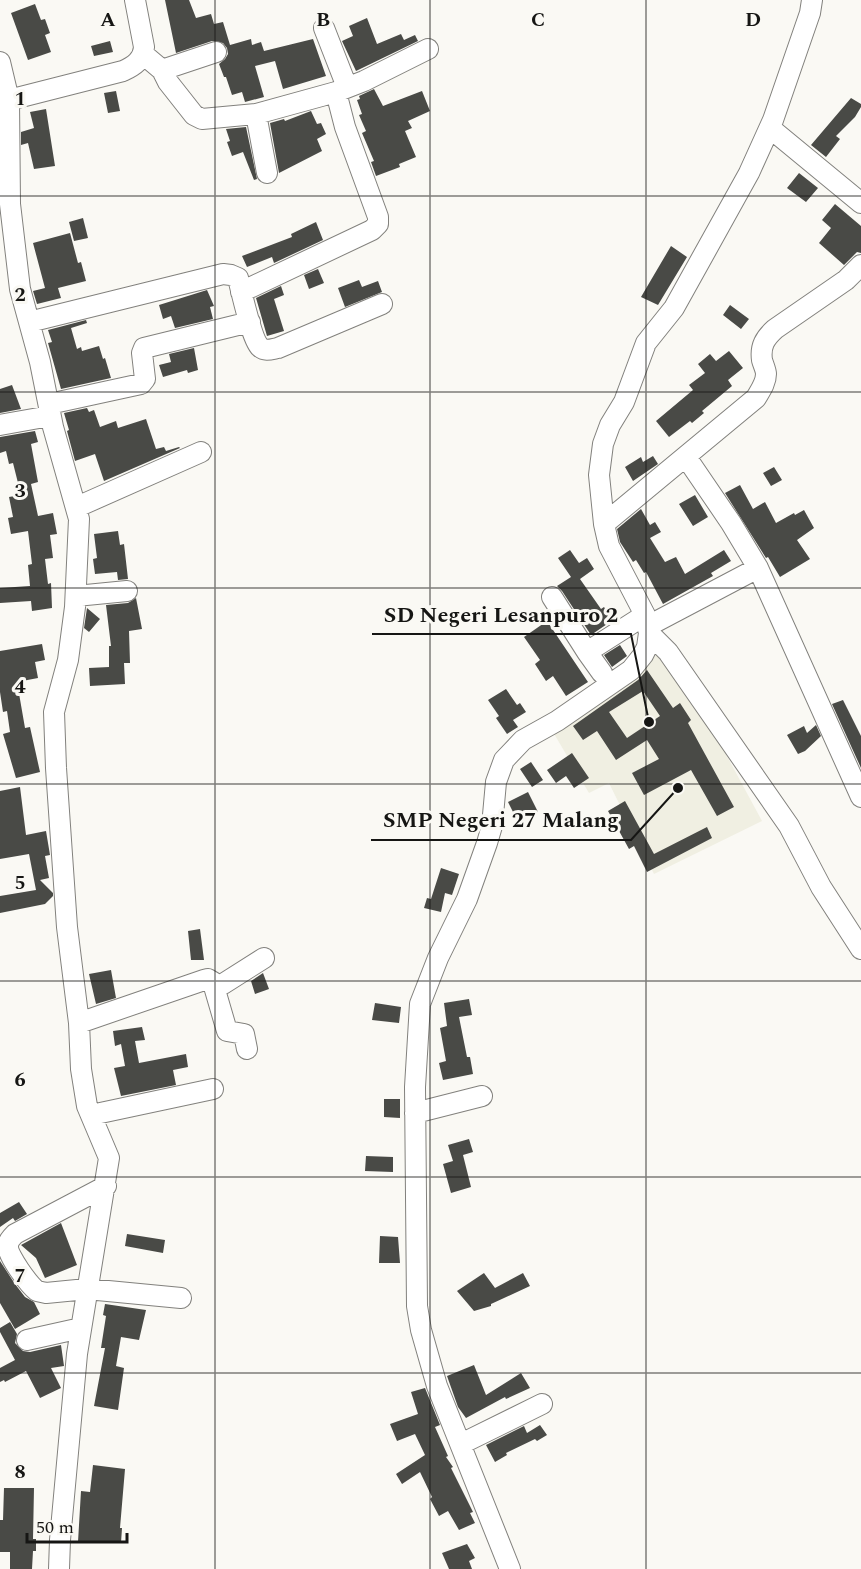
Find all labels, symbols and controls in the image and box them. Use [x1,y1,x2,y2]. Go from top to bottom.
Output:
text: A [100,5,116,35]
text: B [316,5,330,35]
text: C [531,5,545,35]
text: D [745,5,761,35]
text: 1 [14,84,26,114]
text: 2 [14,280,26,310]
text: 3 [14,476,26,506]
callout: SD Negeri Lesanpuro 2 [372,594,631,634]
text: SD Negeri Lesanpuro 2 [384,599,618,632]
text: 4 [14,672,26,702]
callout: SMP Negeri 27 Malang [371,800,631,840]
text: SMP Negeri 27 Malang [383,804,619,837]
text: 5 [14,868,26,898]
text: 6 [14,1065,26,1095]
text: 7 [14,1261,26,1291]
text: 8 [14,1457,26,1487]
scale bar [27,1506,128,1544]
text: 50 m [36,1514,74,1541]

